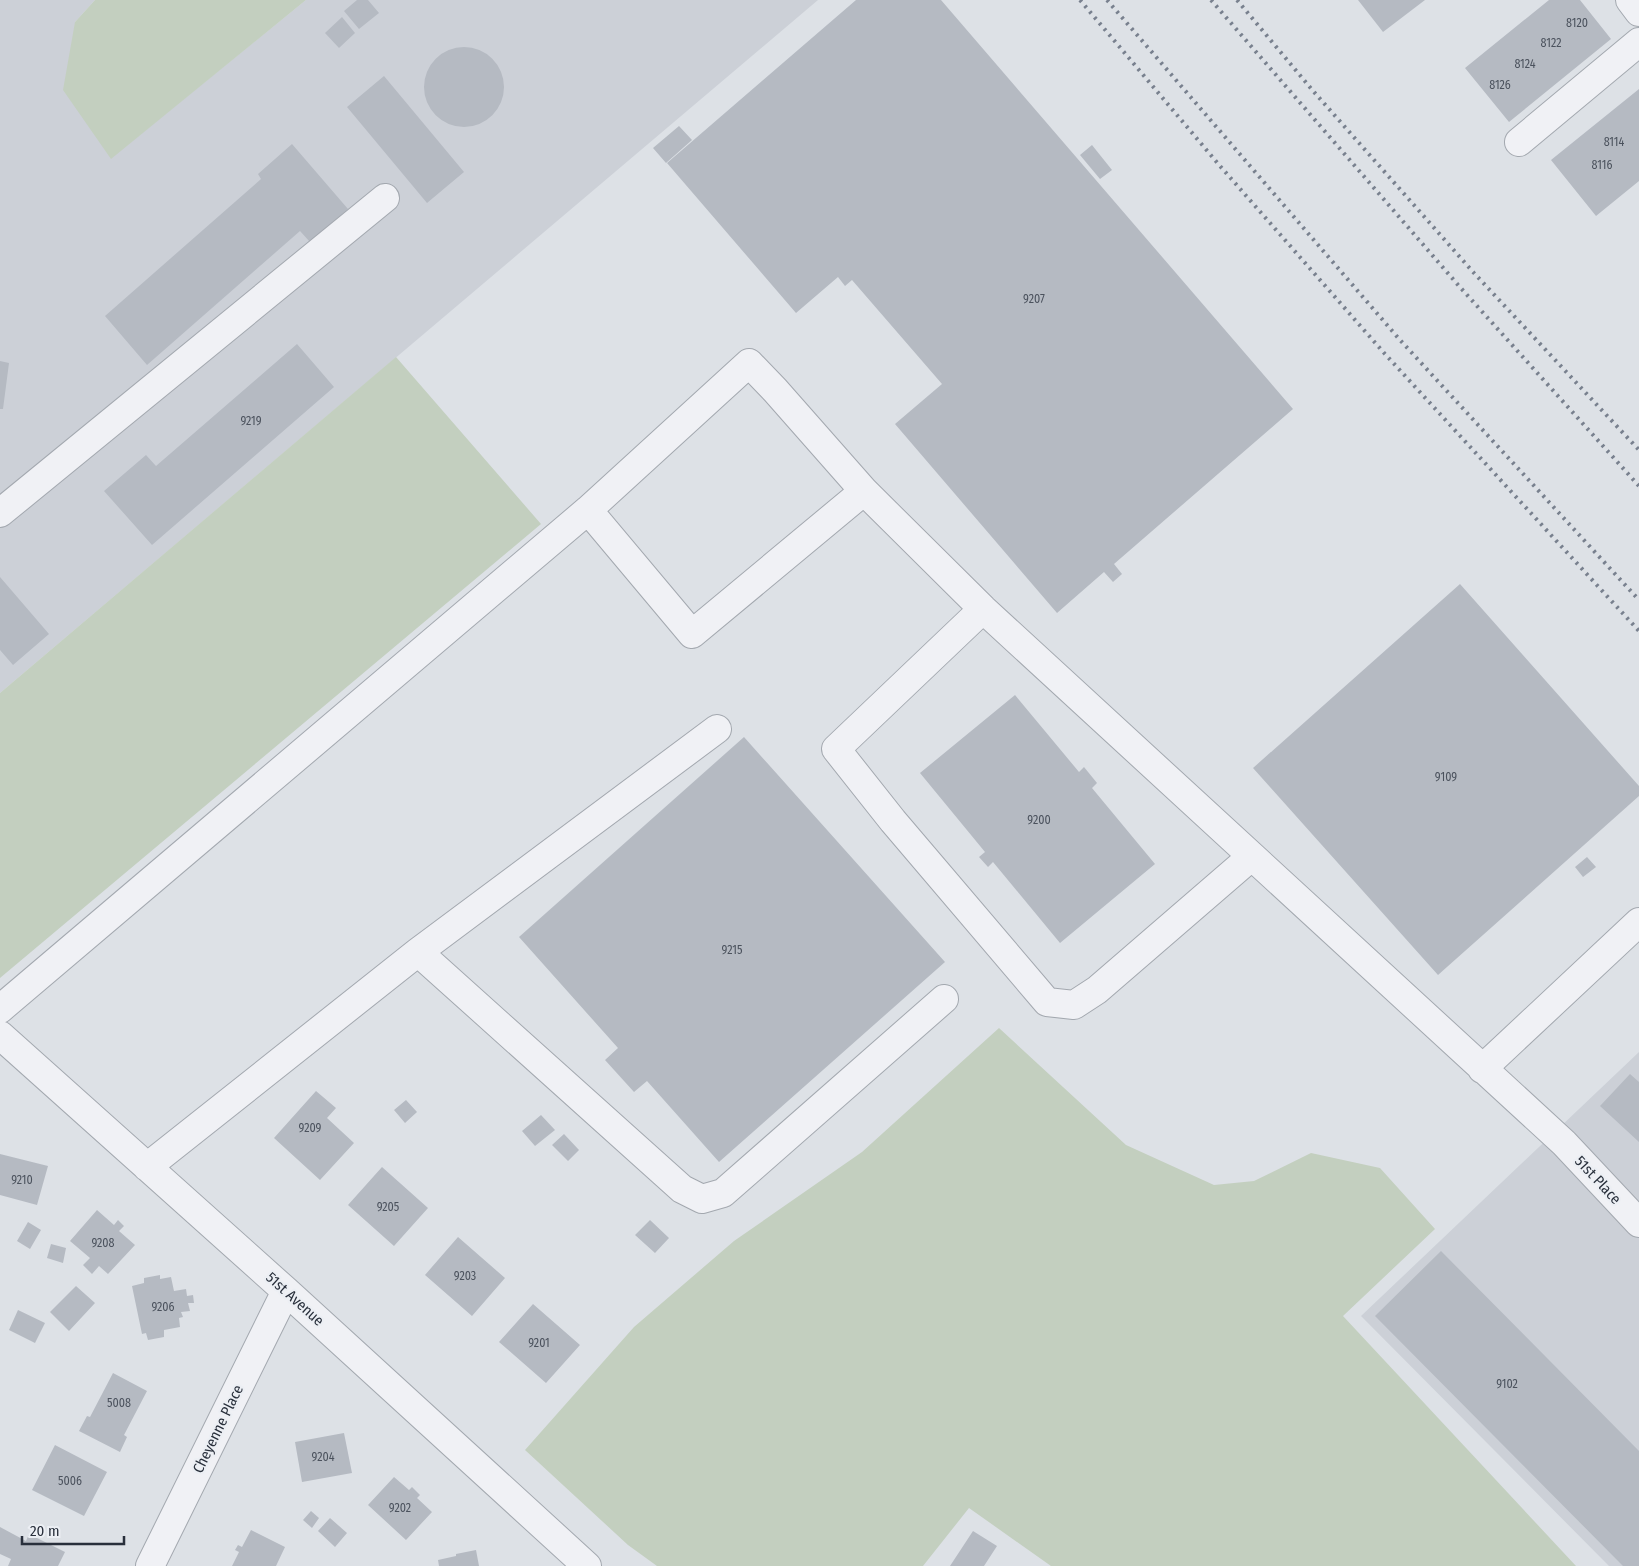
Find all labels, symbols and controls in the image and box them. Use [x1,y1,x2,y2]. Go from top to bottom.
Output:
house number: 8120 [1566,16,1588,30]
house number: 8122 [1541,36,1561,50]
house number: 8124 [1514,57,1536,71]
house number: 8126 [1489,78,1511,92]
house number: 8114 [1604,135,1625,149]
house number: 8116 [1592,158,1612,172]
house number: 9207 [1023,292,1045,306]
house number: 9219 [240,414,262,428]
house number: 9109 [1435,770,1457,784]
house number: 9200 [1027,813,1051,827]
house number: 9215 [722,943,743,957]
house number: 9209 [299,1121,322,1135]
street label: 51st Place [1571,1152,1625,1208]
house number: 9210 [11,1173,33,1187]
house number: 9205 [377,1200,400,1214]
house number: 9208 [91,1236,115,1250]
street label: 51st Avenue [262,1268,328,1330]
house number: 9203 [454,1269,476,1283]
house number: 9206 [151,1300,175,1314]
house number: 9201 [528,1336,550,1350]
house number: 9102 [1496,1377,1518,1391]
street label: Cheyenne Place [189,1382,247,1476]
house number: 5008 [107,1396,131,1410]
house number: 9204 [312,1450,335,1464]
house number: 5006 [58,1474,82,1488]
house number: 9202 [389,1501,411,1515]
scale bar [22,1514,125,1546]
text: 20 m [30,1522,60,1540]

